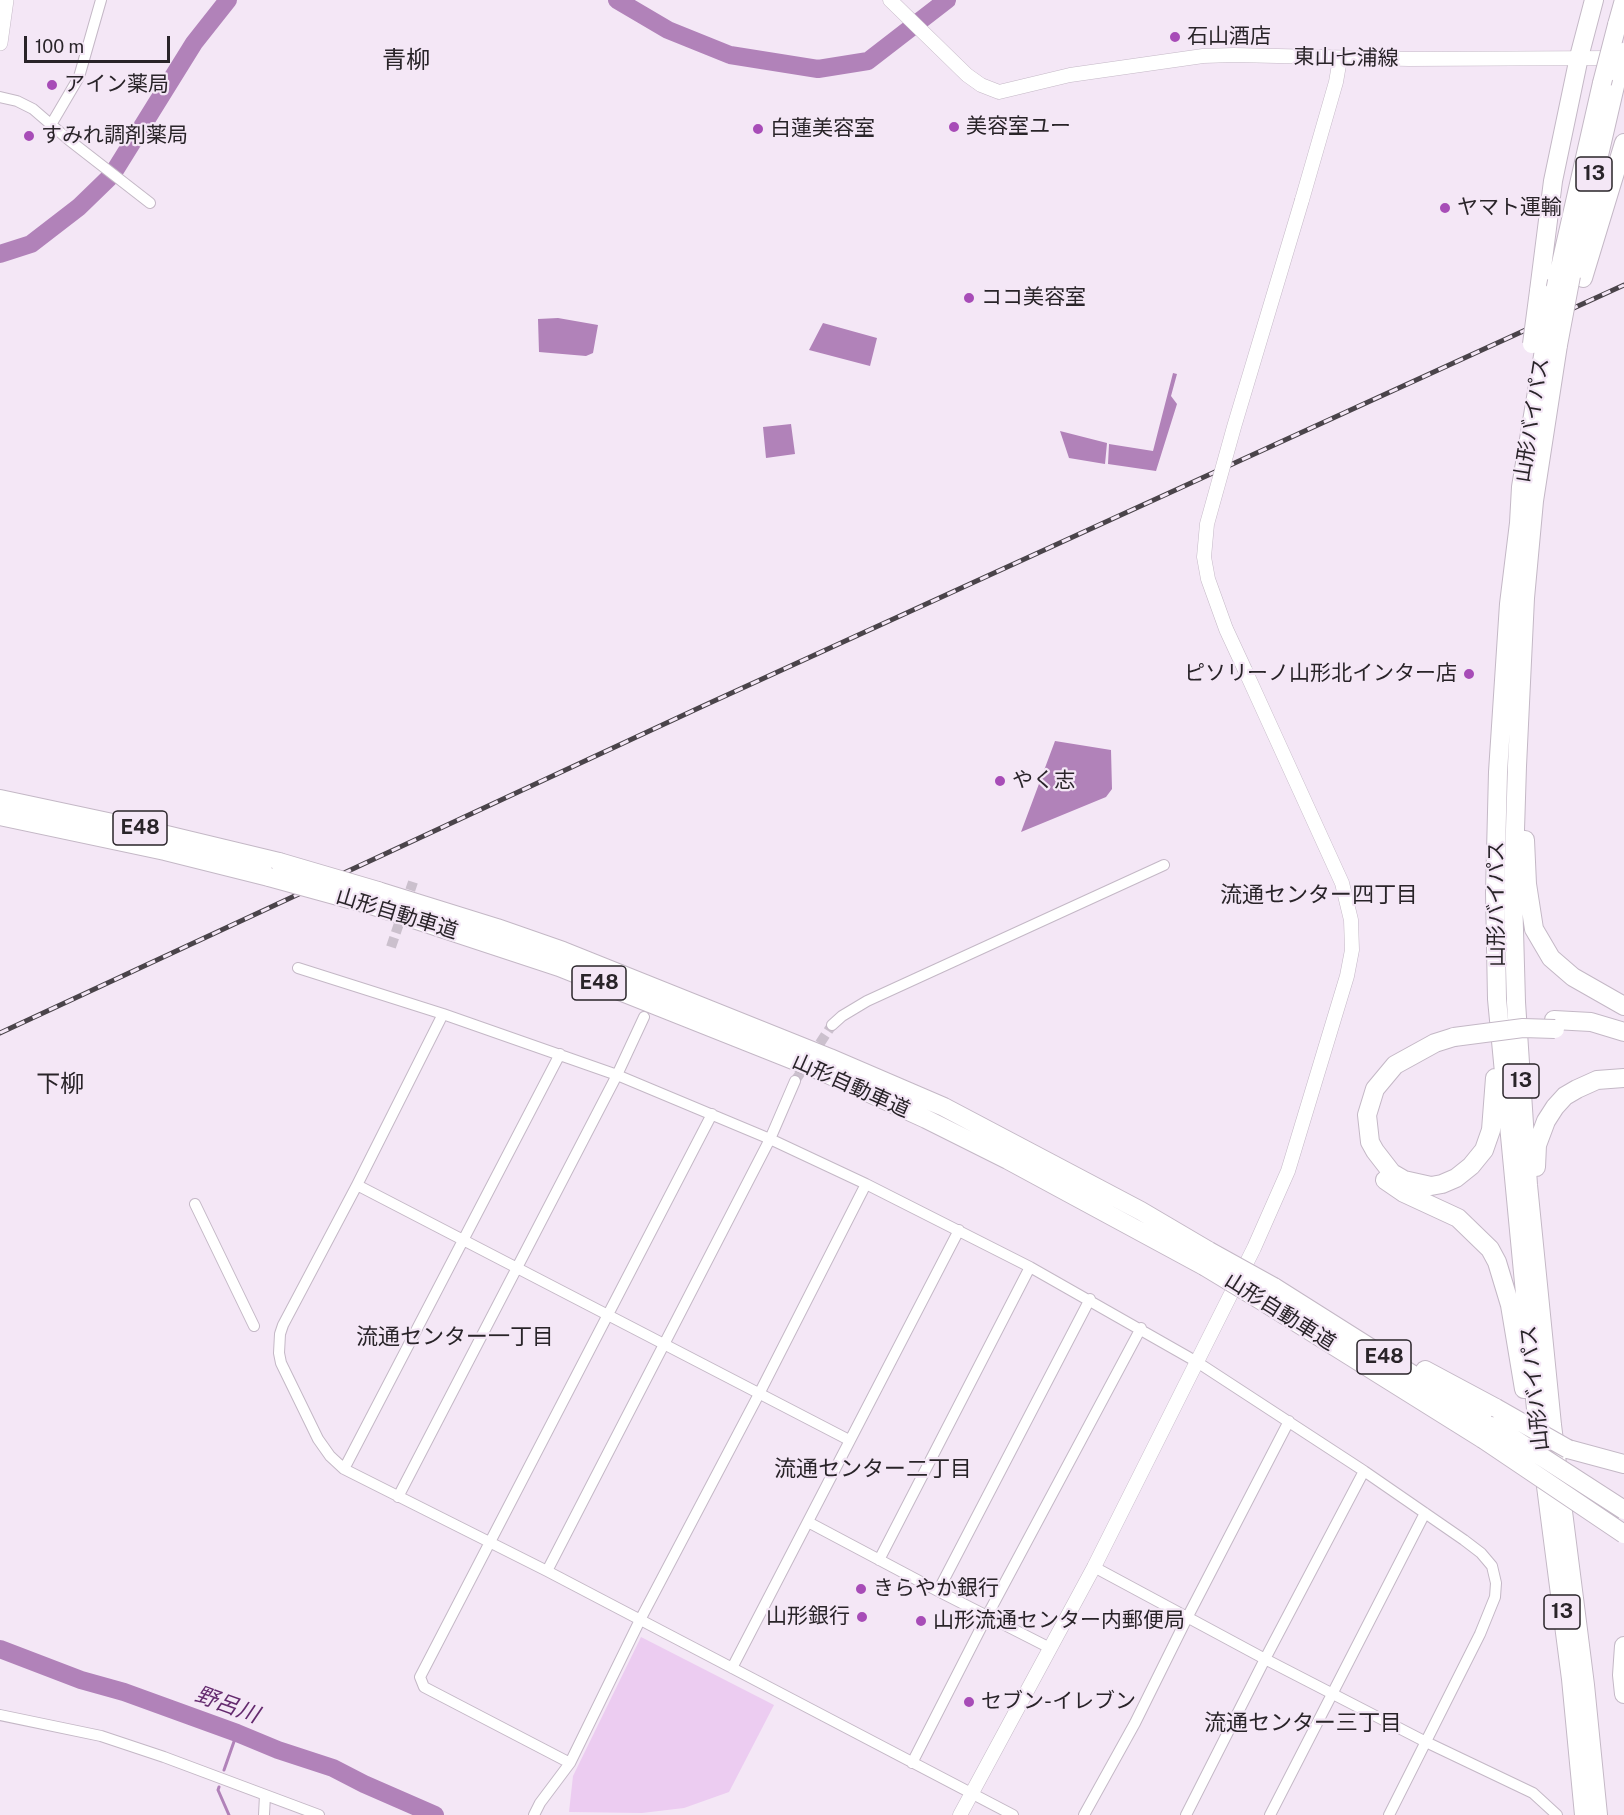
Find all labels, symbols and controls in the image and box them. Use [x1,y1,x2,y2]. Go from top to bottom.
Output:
scale bar [27,24,172,62]
place label: 石山酒店 [1187,24,1271,50]
marker: 石山酒店 [1168,30,1182,44]
text: 100 m [35,36,84,57]
street label: 東山七浦線 [1293,44,1399,72]
district label: 青柳 [382,47,430,75]
place label: アイン薬局 [64,72,169,98]
marker: アイン薬局 [45,78,59,92]
place label: 美容室ユー [966,114,1071,140]
place label: 白蓮美容室 [770,116,875,142]
marker: 美容室ユー [947,120,961,134]
marker: 白蓮美容室 [751,122,765,136]
place label: すみれ調剤薬局 [41,123,188,149]
marker: すみれ調剤薬局 [22,129,36,143]
road number: 13 [1576,157,1612,191]
place label: ヤマト運輸 [1457,195,1562,221]
marker: ヤマト運輸 [1438,201,1452,215]
place label: ココ美容室 [981,285,1086,311]
marker: ココ美容室 [962,291,976,305]
street label: 山形バイパス [1510,356,1554,484]
place label: ピソリーノ山形北インター店 [1184,661,1457,687]
marker: ピソリーノ山形北インター店 [1462,667,1476,681]
place label: やく志 [1012,768,1075,794]
marker: やく志 [993,774,1007,788]
road number: E48 [113,811,167,845]
street label: 山形バイパス [1484,841,1510,967]
district label: 流通センター四丁目 [1220,882,1418,908]
street label: 山形自動車道 [333,884,461,944]
road number: E48 [572,966,626,1000]
street label: 山形自動車道 [788,1049,914,1123]
road number: 13 [1503,1064,1539,1098]
district label: 下柳 [36,1071,84,1099]
street label: 山形自動車道 [1220,1268,1340,1356]
district label: 流通センター一丁目 [356,1324,554,1350]
street label: 山形バイパス [1516,1324,1554,1452]
road number: E48 [1357,1340,1411,1374]
district label: 流通センター二丁目 [774,1456,972,1482]
place label: きらやか銀行 [873,1576,999,1602]
marker: きらやか銀行 [854,1582,868,1596]
road number: 13 [1544,1595,1580,1629]
place label: 山形銀行 [766,1604,850,1630]
place label: 山形流通センター内郵便局 [933,1608,1185,1634]
marker: 山形銀行 [855,1610,869,1624]
marker: 山形流通センター内郵便局 [914,1614,928,1628]
water label: 野呂川 [191,1681,263,1729]
place label: セブン-イレブン [981,1689,1136,1715]
marker: セブン-イレブン [962,1695,976,1709]
district label: 流通センター三丁目 [1204,1710,1402,1736]

